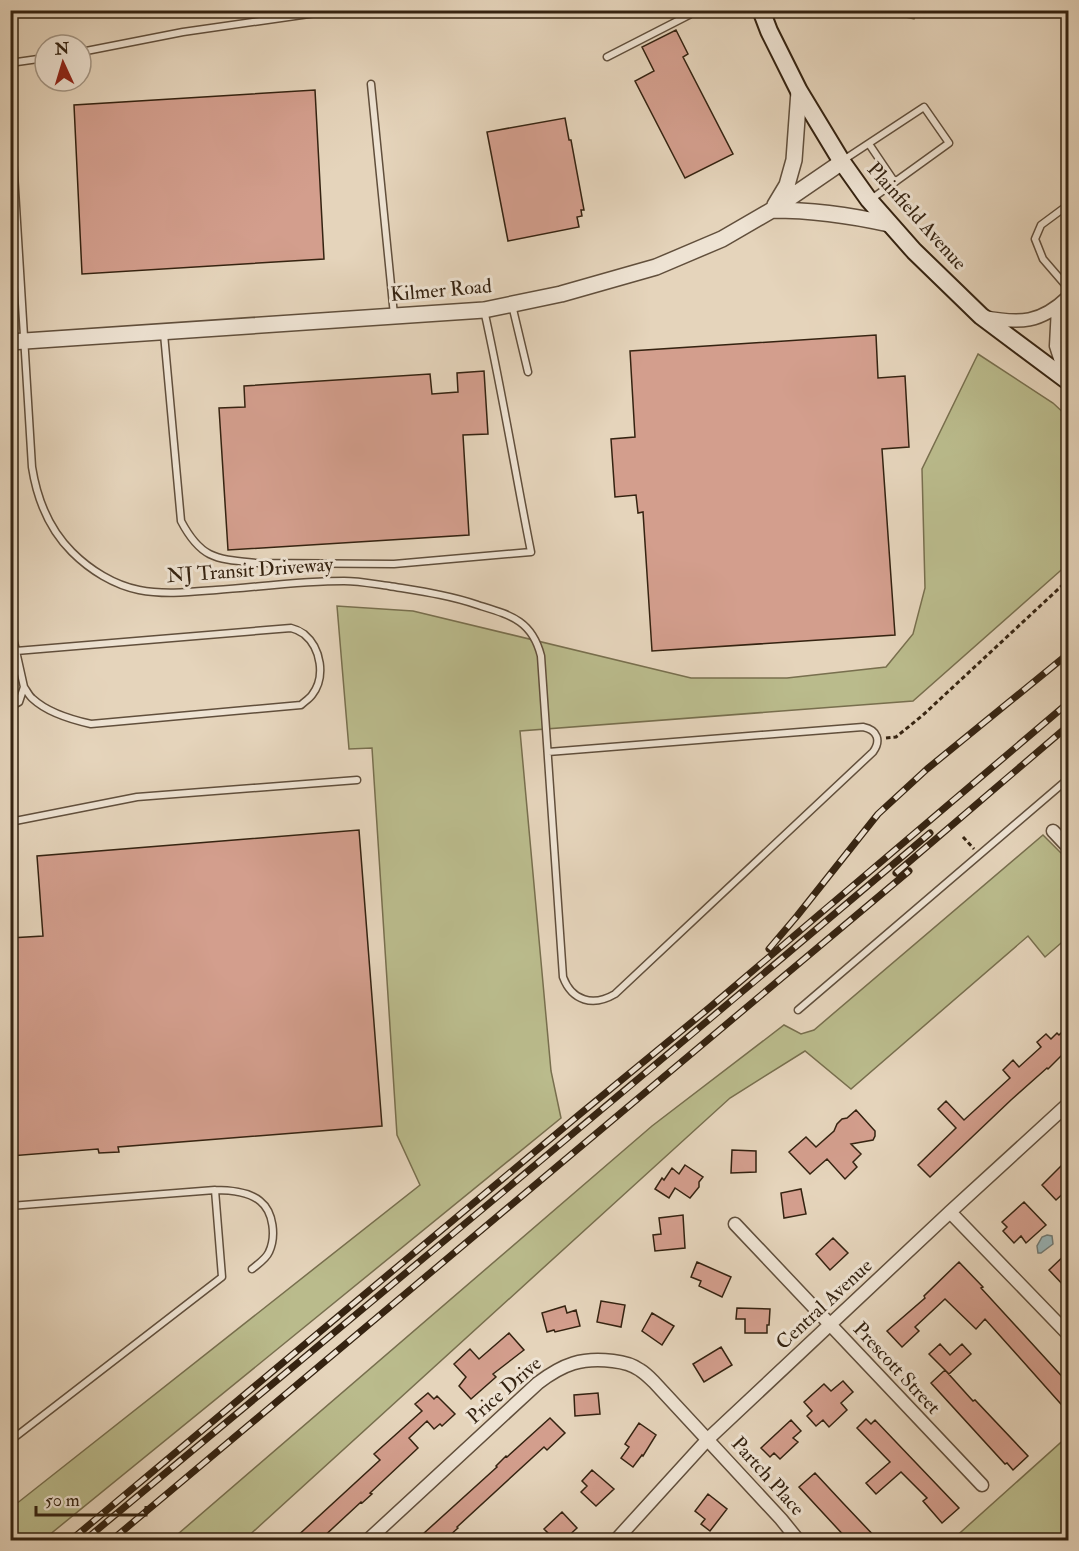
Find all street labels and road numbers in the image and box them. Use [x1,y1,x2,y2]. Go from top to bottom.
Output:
street label: Plainfield Avenue [862,157,972,275]
street label: Kilmer Road [389,273,493,307]
street label: NJ Transit Driveway [166,552,335,588]
street label: Central Avenue [771,1253,877,1355]
street label: Prescott Street [848,1317,946,1420]
street label: Price Drive [462,1351,546,1429]
street label: Partch Place [726,1431,810,1521]

